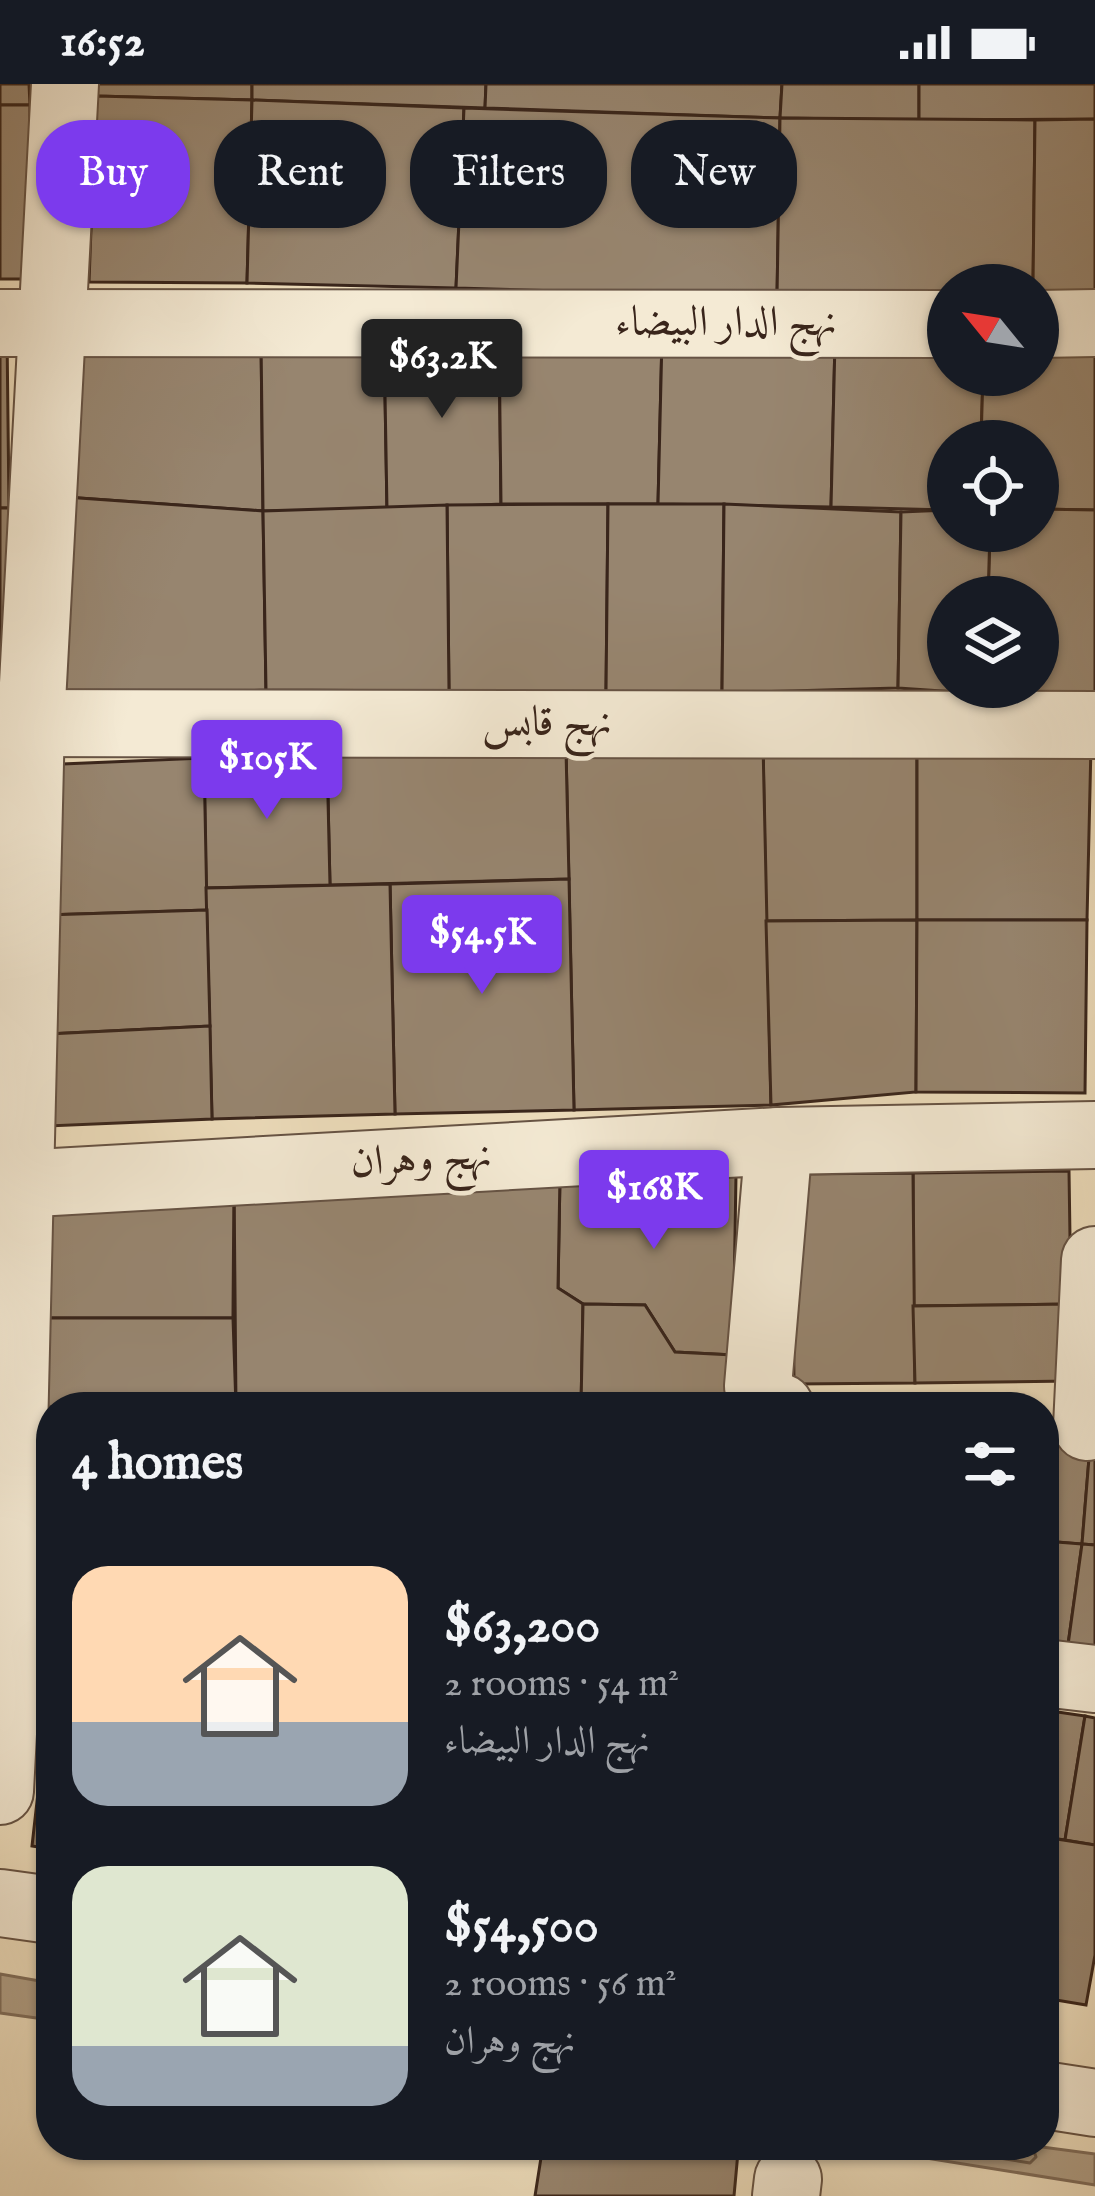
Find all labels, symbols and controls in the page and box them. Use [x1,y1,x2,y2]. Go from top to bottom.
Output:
text: 16:52 [60,14,145,71]
chip: Buy [36,120,190,228]
chip: Rent [214,120,386,228]
chip: Filters [410,120,607,228]
chip: New [631,120,797,228]
north arrow [927,264,1059,396]
map controls [927,264,1059,708]
street label: نهج الدار البيضاء [615,297,837,358]
pin: $63.2K [344,319,540,421]
text: $63.2K [388,333,496,382]
button: locate [927,420,1059,552]
button: layers [927,576,1059,708]
street label: نهج قابس [482,697,612,758]
pin: $105K [183,720,351,822]
text: $105K [218,734,316,783]
pin: $54.5K [384,895,580,997]
text: $54.5K [429,909,535,958]
street label: نهج وهران [349,1130,494,1198]
pin: $168K [570,1150,738,1252]
text: $168K [606,1164,702,1213]
icon: filters [957,1431,1023,1497]
text: 4 homes [72,1432,243,1497]
text: $63,200 [444,1595,600,1660]
icon: home [168,1614,312,1758]
text: 2 rooms · 54 m² [444,1660,679,1709]
text: نهج الدار البيضاء [444,1718,650,1767]
text: $54,500 [444,1895,599,1960]
icon: home [168,1914,312,2058]
text: 2 rooms · 56 m² [444,1960,677,2009]
text: نهج وهران [444,2018,576,2067]

